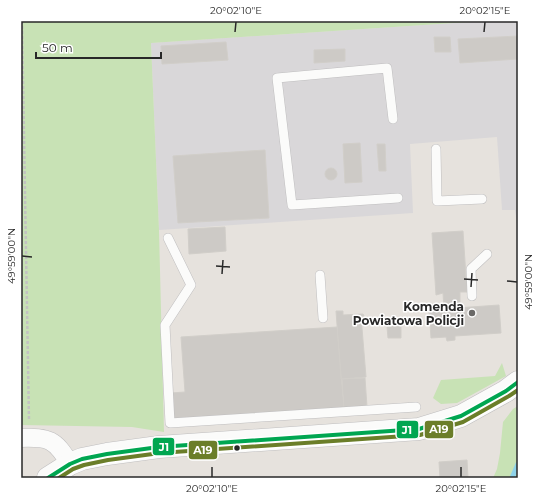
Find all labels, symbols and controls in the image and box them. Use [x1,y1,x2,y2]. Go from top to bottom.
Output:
text: 20°02'10"E [210,4,262,17]
text: 20°02'15"E [460,4,511,17]
scale bar [36,34,161,60]
text: 50 m [42,40,73,55]
text: 49°59'00"N [5,228,18,284]
text: 49°59'00"N [522,254,535,310]
place label: Komenda Powiatowa Policji [353,299,464,328]
marker: Komenda Powiatowa Policji [467,308,477,318]
line badge: J1 [396,420,419,439]
line badge: A19 [424,420,454,439]
text: A19 [428,422,449,436]
text: J1 [401,423,412,437]
line badge: J1 [152,437,175,456]
text: J1 [158,440,169,454]
line badge: A19 [188,440,218,460]
text: A19 [192,443,213,457]
unlabelled marker [232,443,242,453]
text: 20°02'10"E [186,482,238,495]
text: 20°02'15"E [436,482,487,495]

